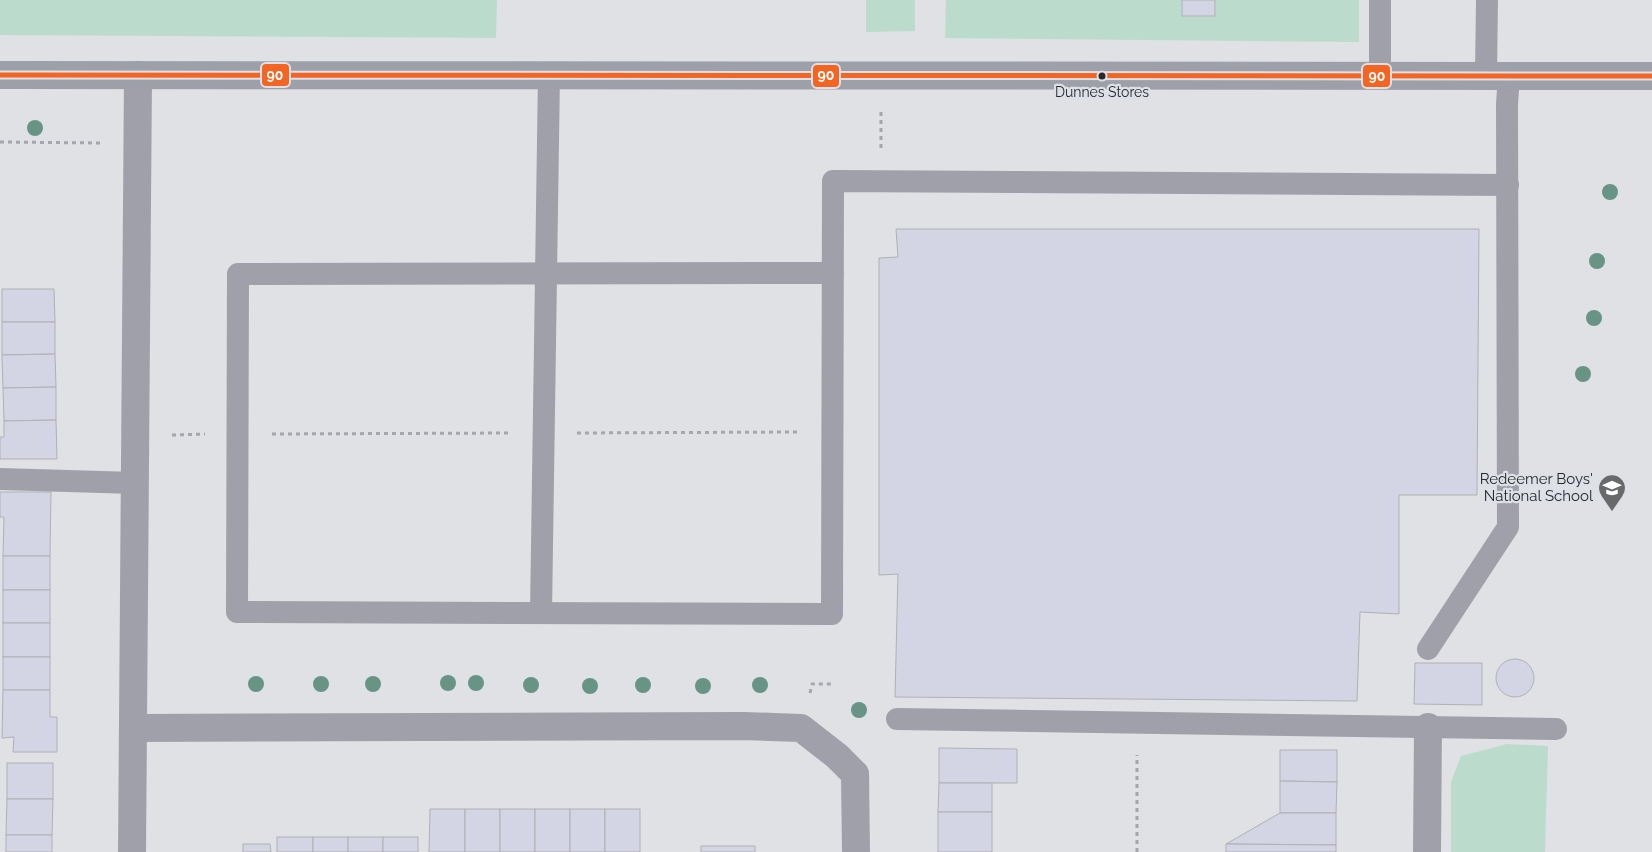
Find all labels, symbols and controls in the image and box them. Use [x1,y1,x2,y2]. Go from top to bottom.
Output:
line badge: 90 [261,63,290,87]
line badge: 90 [812,64,840,88]
line badge: 90 [1362,64,1391,88]
text: 90 [267,67,283,83]
text: 90 [818,67,834,83]
text: 90 [1369,68,1385,84]
marker: Dunnes Stores [1097,71,1107,81]
place label: Dunnes Stores [1055,84,1149,100]
place label: Redeemer Boys' National School [1480,470,1594,505]
school or university icon: Redeemer Boys' National School [1597,473,1627,512]

